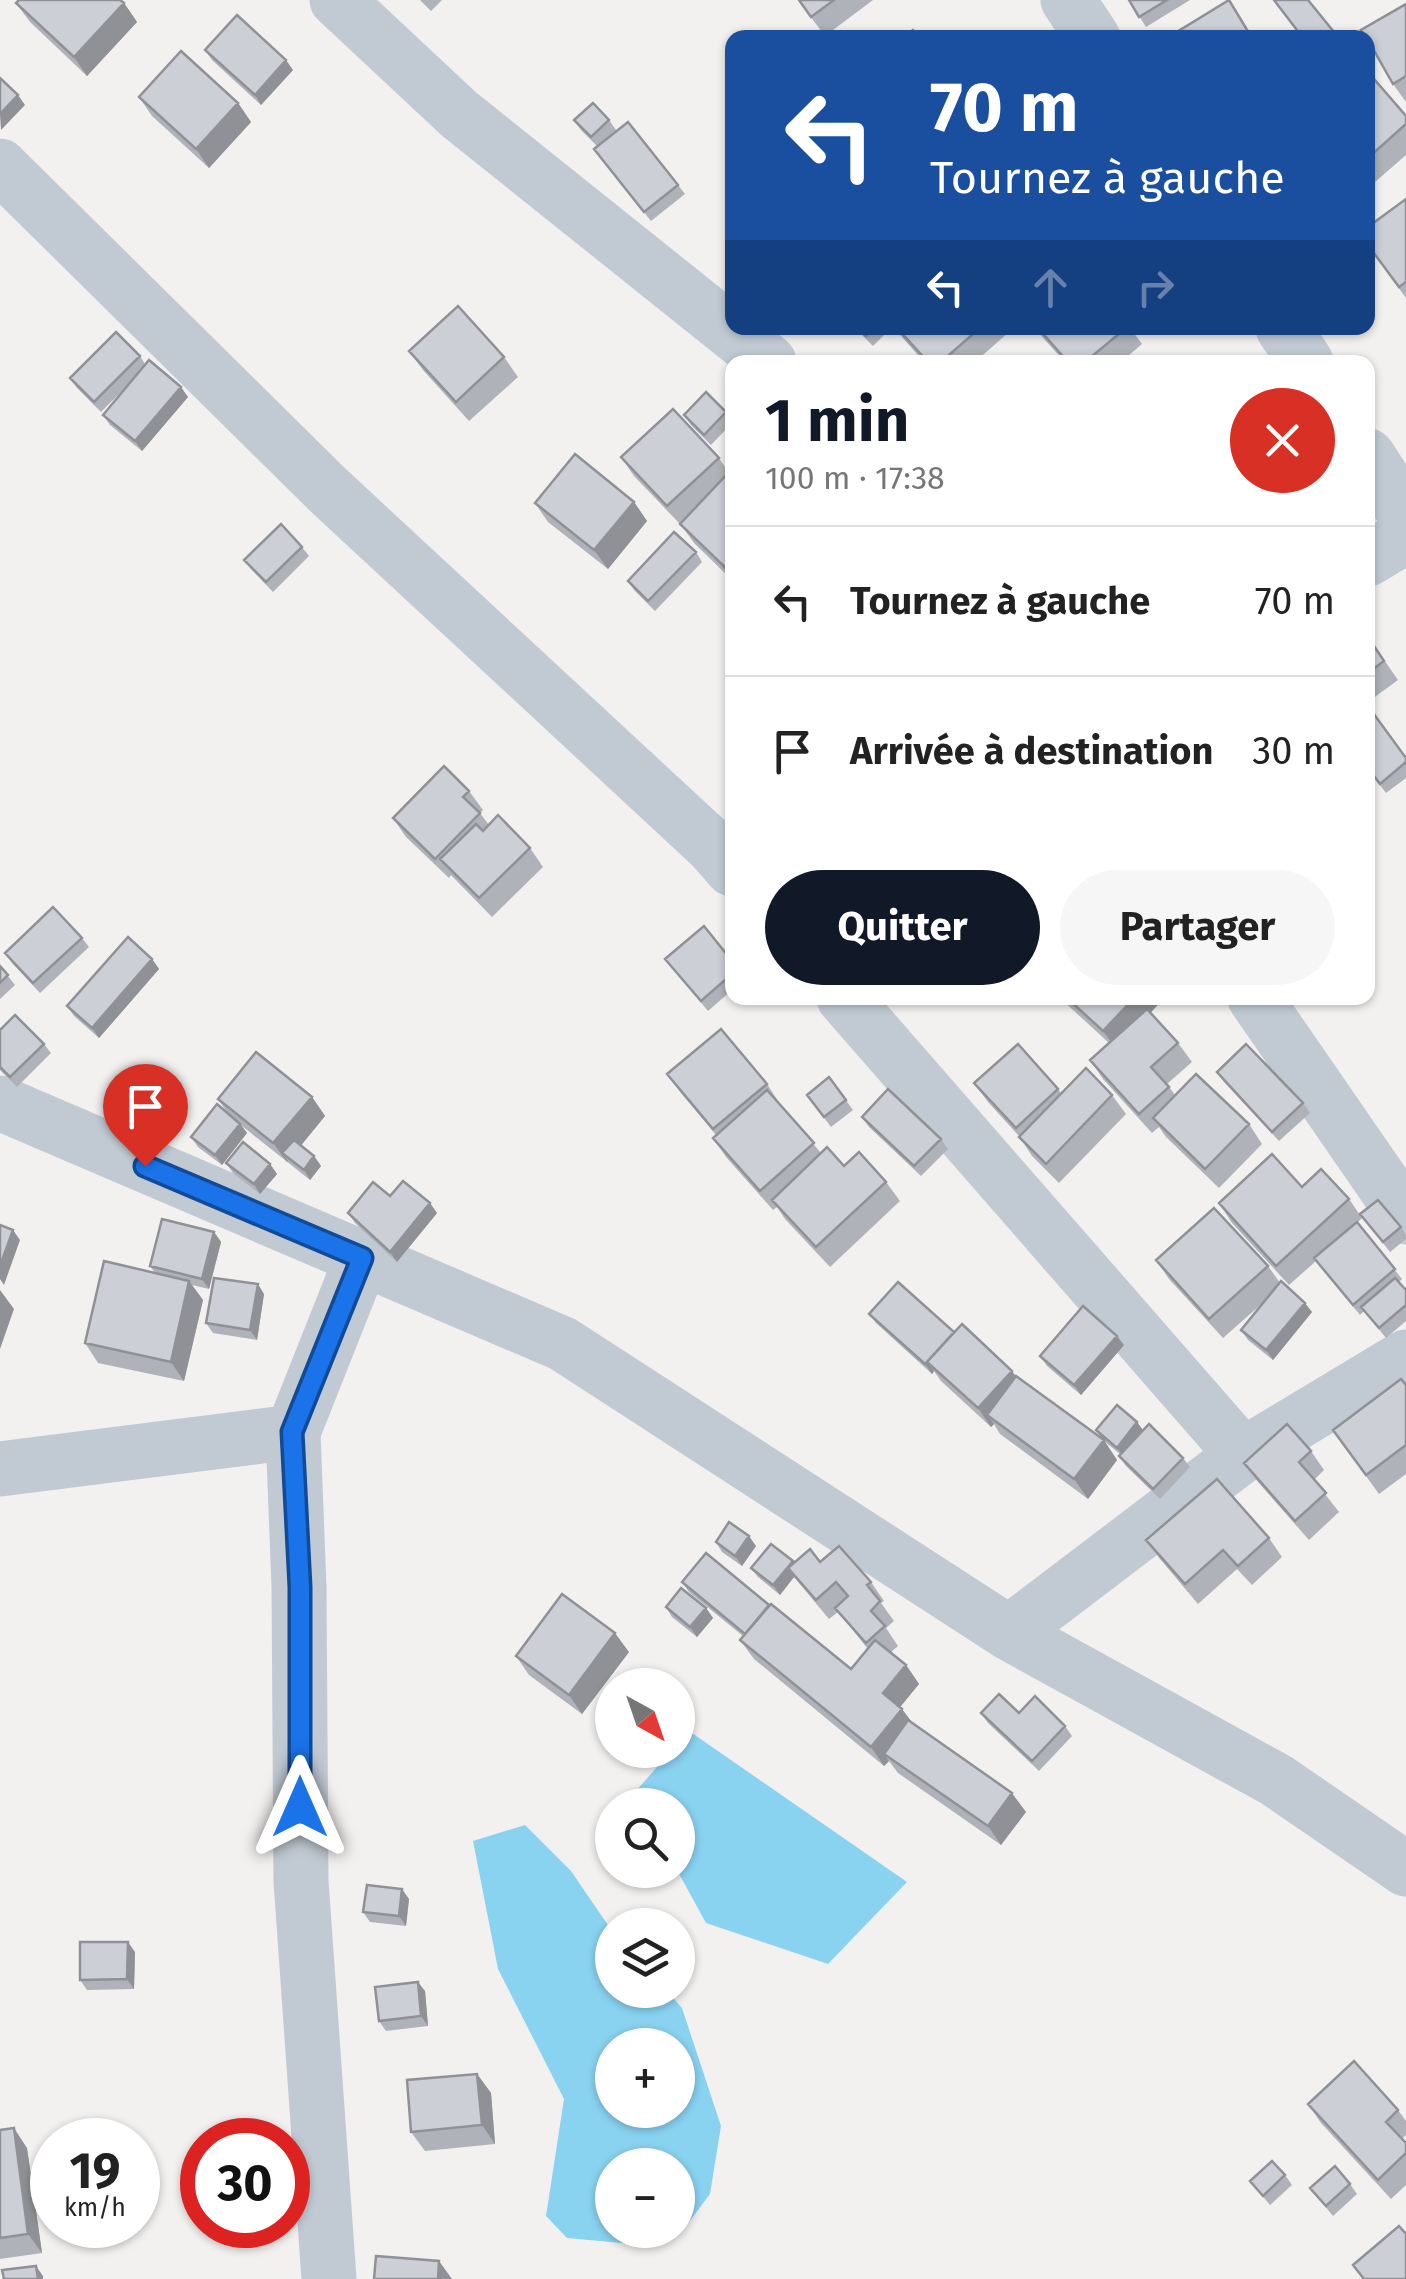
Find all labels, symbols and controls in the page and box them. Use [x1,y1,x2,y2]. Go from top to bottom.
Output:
text: 70 m [930,66,1079,150]
icon: left [765,70,895,200]
text: Tournez à gauche [930,151,1285,205]
icon: left [918,260,973,315]
icon: ahead [1023,260,1078,315]
icon: right [1128,260,1183,315]
text: 1 min [765,385,909,457]
button: close [1230,388,1335,493]
text: 100 m · 17:38 [765,459,945,497]
icon: left [765,574,820,629]
text: Tournez à gauche [850,578,1150,624]
text: 70 m [1255,578,1335,624]
icon: arrive [765,724,820,779]
text: Arrivée à destination [850,728,1213,774]
text: 30 m [1252,728,1335,774]
button: Quitter [765,870,1040,985]
button: Partager [1060,870,1335,985]
pin [103,1064,188,1167]
icon: arrive [118,1079,173,1134]
north arrow [595,1668,695,1768]
map controls [595,1668,695,2248]
position arrow [248,1755,352,1859]
button: search [595,1788,695,1888]
button: layers [595,1908,695,2008]
button: + [595,2028,695,2128]
speed limit sign: 30 [180,2118,310,2248]
text: 19 [69,2141,121,2201]
button: − [595,2148,695,2248]
text: km/h [64,2193,126,2223]

